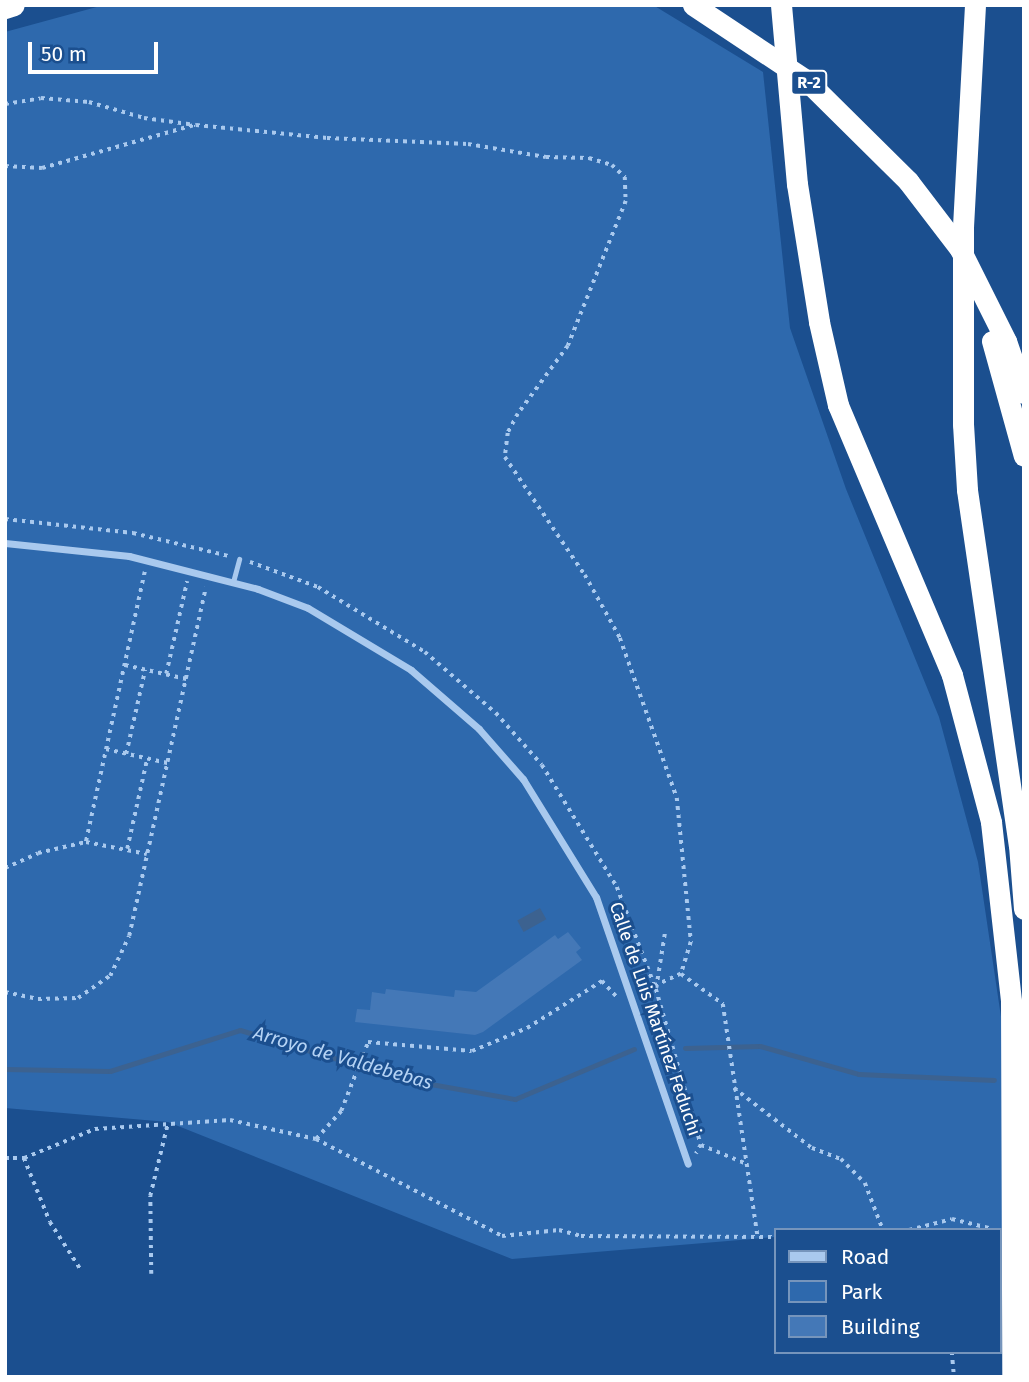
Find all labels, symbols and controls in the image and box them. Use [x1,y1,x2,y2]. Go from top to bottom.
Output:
scale bar [32,28,161,72]
text: 50 m [41,41,87,67]
road number: R-2 [790,71,828,96]
street label: Calle de Luis Martínez Feduchi [605,899,705,1139]
water label: Arroyo de Valdebebas [251,1022,435,1094]
legend [774,1228,1001,1354]
text: Road [841,1244,889,1270]
text: Park [841,1279,882,1305]
text: Building [841,1314,920,1340]

